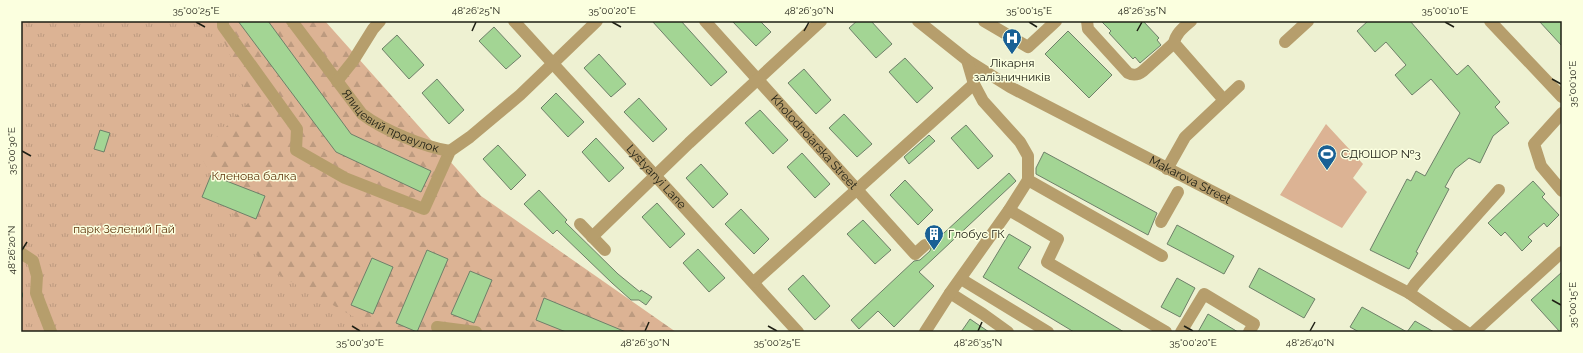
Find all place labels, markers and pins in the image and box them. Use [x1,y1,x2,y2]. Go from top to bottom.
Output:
hospital icon: Лікарня залізничників [1001,27,1023,55]
place label: Лікарня залізничників [974,56,1050,84]
sports icon: СДЮШОР №3 [1316,143,1338,171]
place label: СДЮШОР №3 [1341,147,1421,161]
building icon: Глобус ГК [923,223,945,251]
place label: Глобус ГК [948,227,1005,241]

